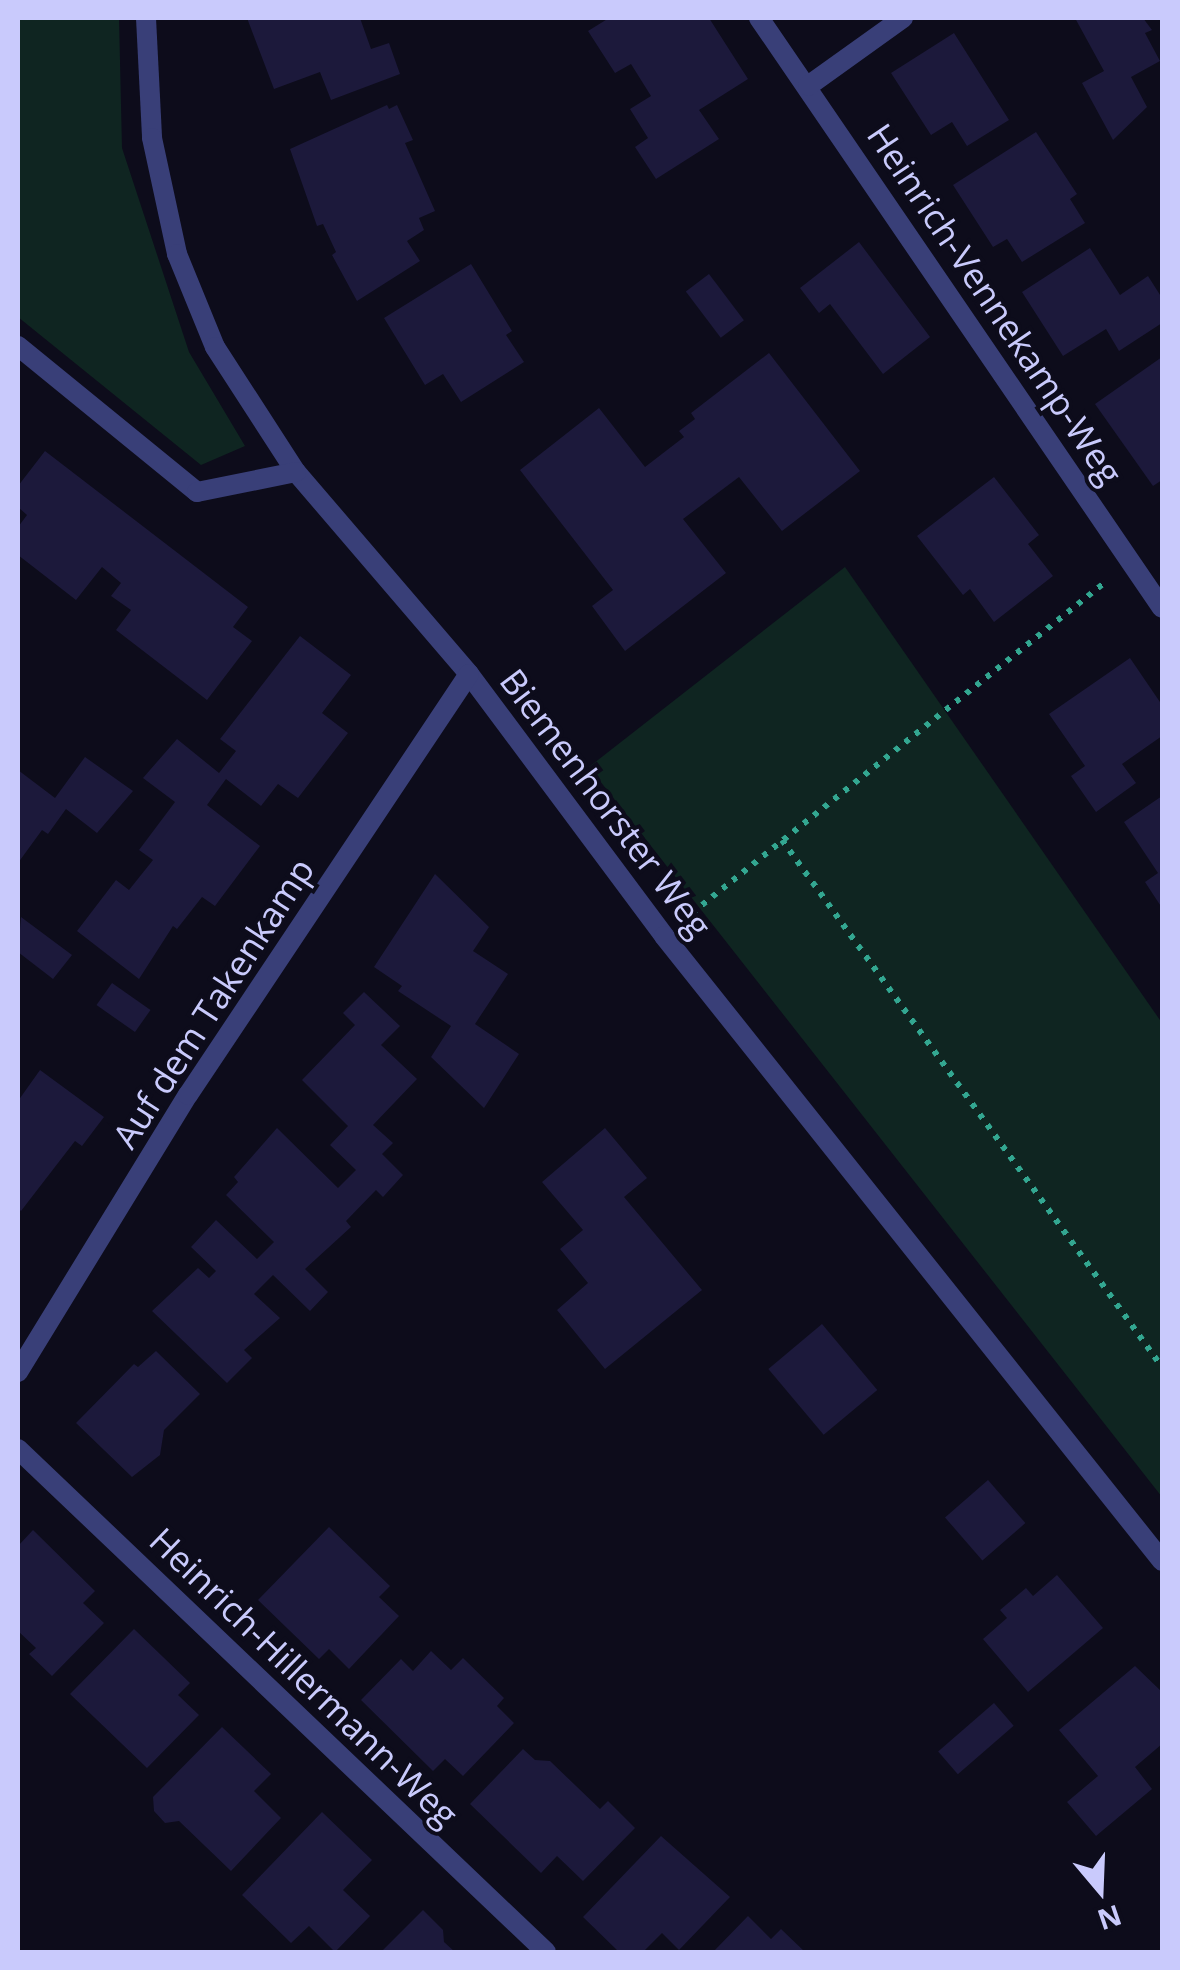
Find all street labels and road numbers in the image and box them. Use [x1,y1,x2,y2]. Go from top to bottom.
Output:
street label: Heinrich-Vennekamp-Weg [859,116,1131,492]
street label: Biemenhorster Weg [492,661,720,945]
street label: Auf dem Takenkamp [104,850,322,1156]
street label: Heinrich-Hillermann-Weg [141,1519,467,1835]

